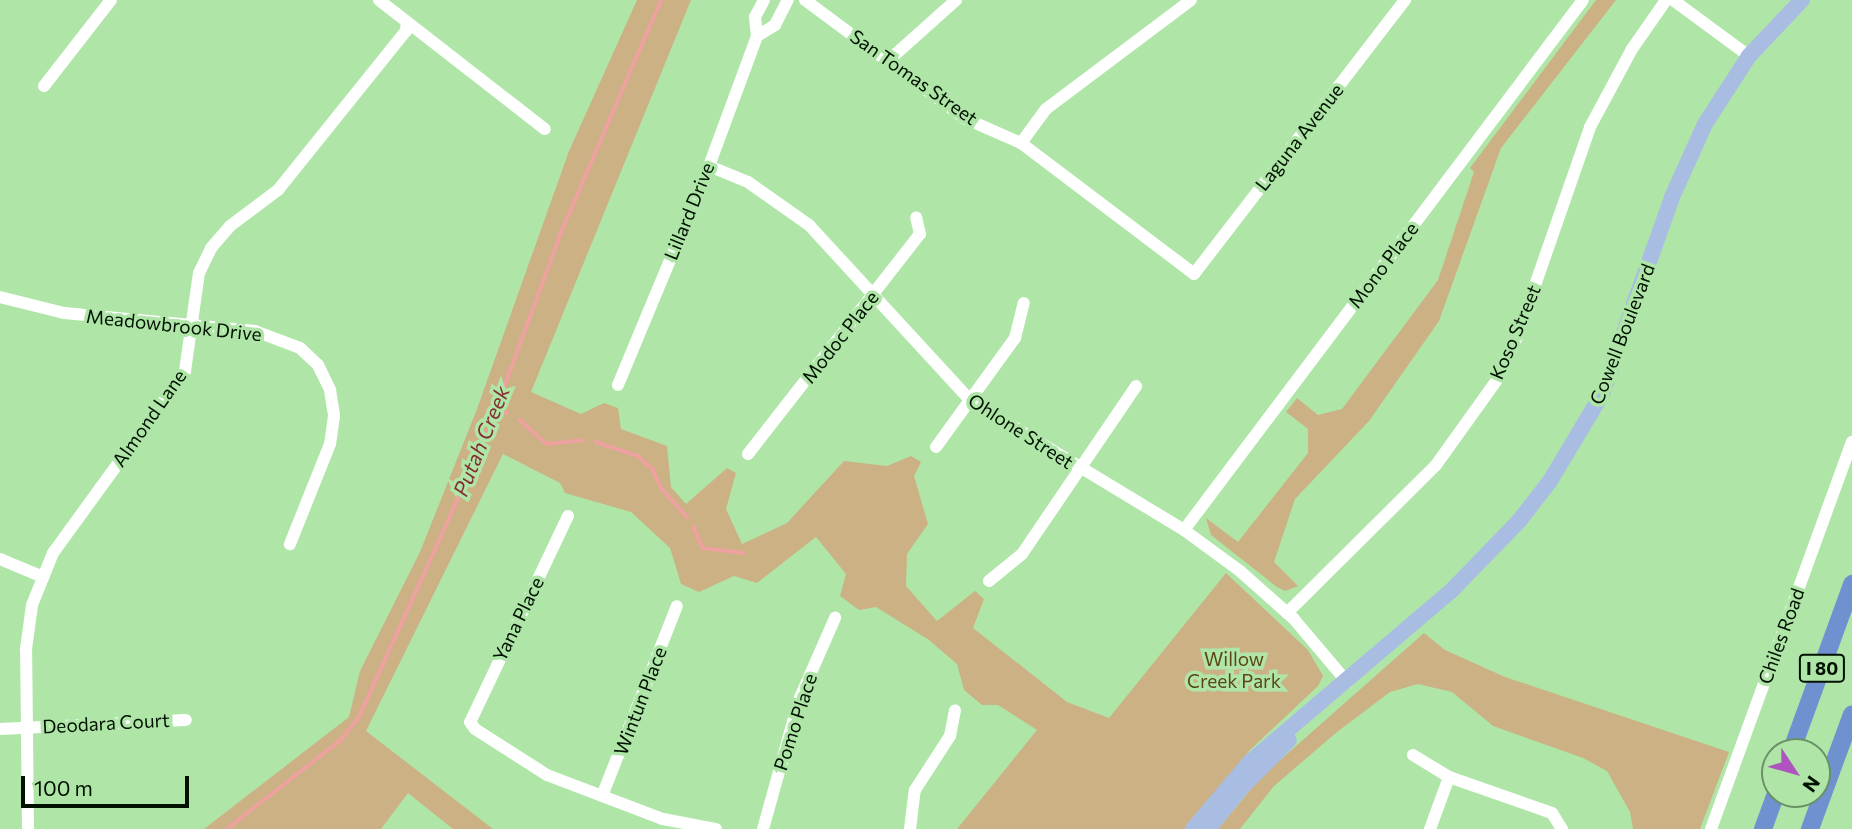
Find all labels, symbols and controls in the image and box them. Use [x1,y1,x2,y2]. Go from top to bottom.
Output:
street label: San Tomas Street [846,25,982,129]
street label: Laguna Avenue [1250,79,1348,195]
street label: Lillard Drive [659,159,719,263]
street label: Mono Place [1343,218,1423,312]
street label: Cowell Boulevard [1585,260,1659,408]
street label: Koso Street [1485,281,1545,383]
street label: Modoc Place [797,286,883,388]
street label: Meadowbrook Drive [85,304,263,346]
street label: Almond Lane [107,365,191,471]
water label: Putah Creek [447,382,515,500]
street label: Ohlone Street [964,389,1078,473]
street label: Yana Place [488,573,548,665]
street label: Chiles Road [1753,585,1809,687]
street label: Wintun Place [609,644,671,758]
park label: Willow Creek Park [1187,648,1281,692]
road number: I 80 [1798,654,1846,682]
street label: Pomo Place [769,671,821,773]
street label: Deodara Court [42,708,170,738]
north arrow [1761,738,1831,808]
scale bar [24,762,192,806]
text: N [1798,772,1825,797]
text: 100 m [34,775,93,800]

